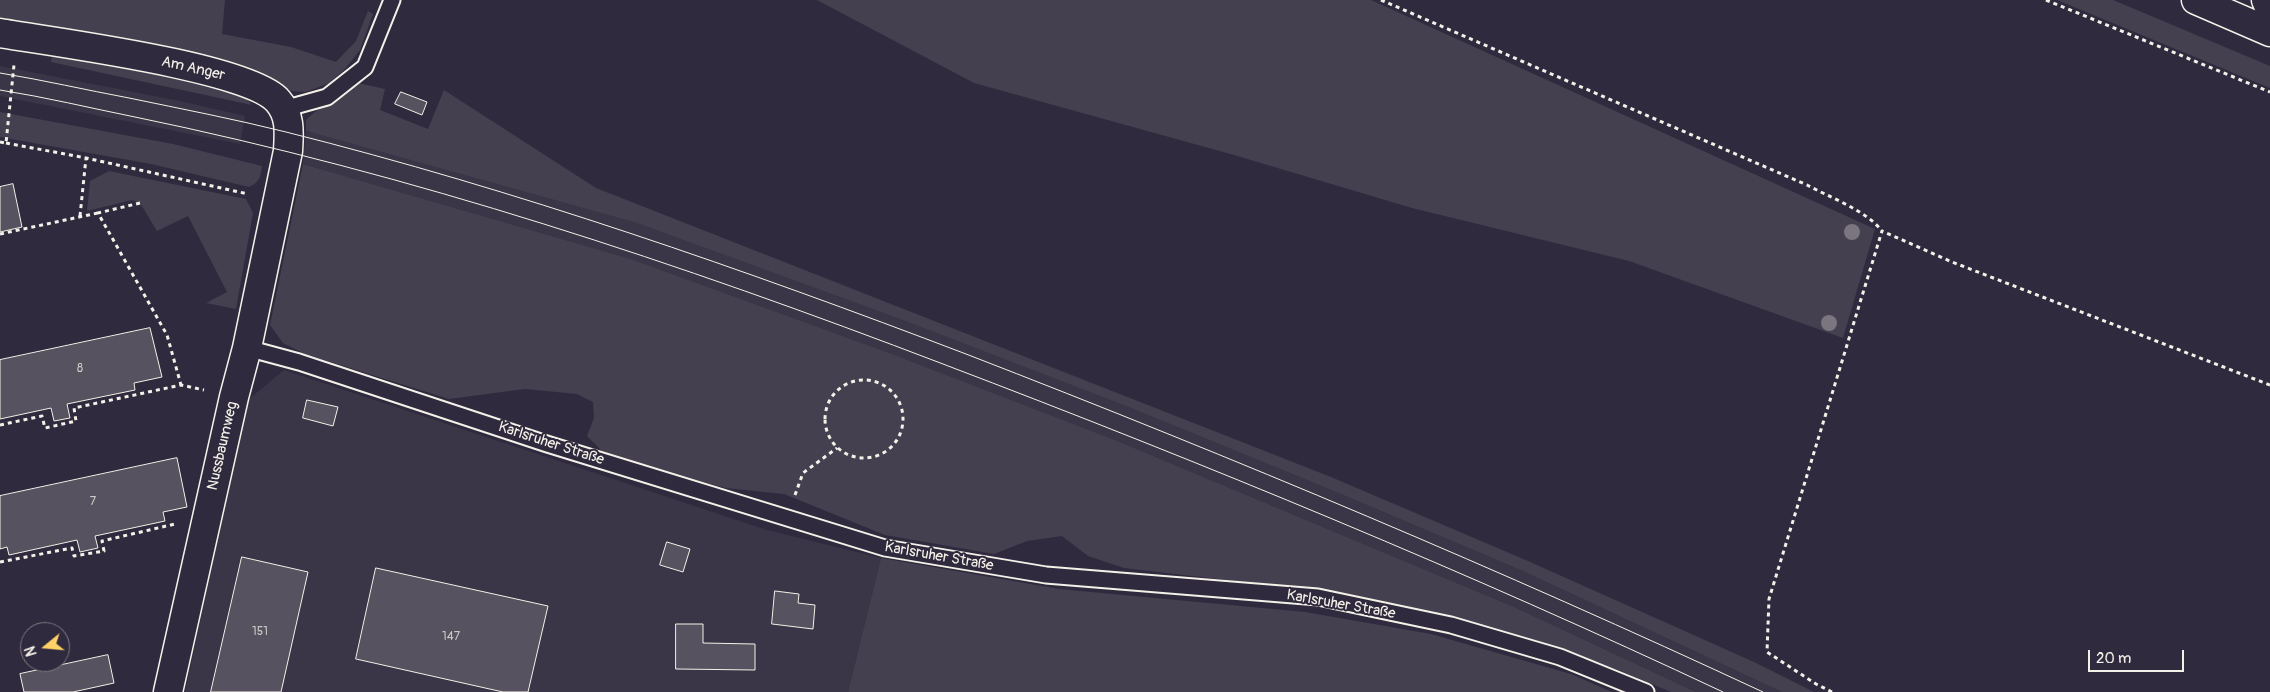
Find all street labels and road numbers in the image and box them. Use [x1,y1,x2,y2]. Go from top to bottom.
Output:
street label: Am Anger [160,53,226,85]
street label: Nussbaumweg [204,400,242,492]
street label: Karlsruher Straße [496,418,606,470]
street label: Karlsruher Straße [883,539,995,575]
street label: Karlsruher Straße [1285,587,1397,623]

